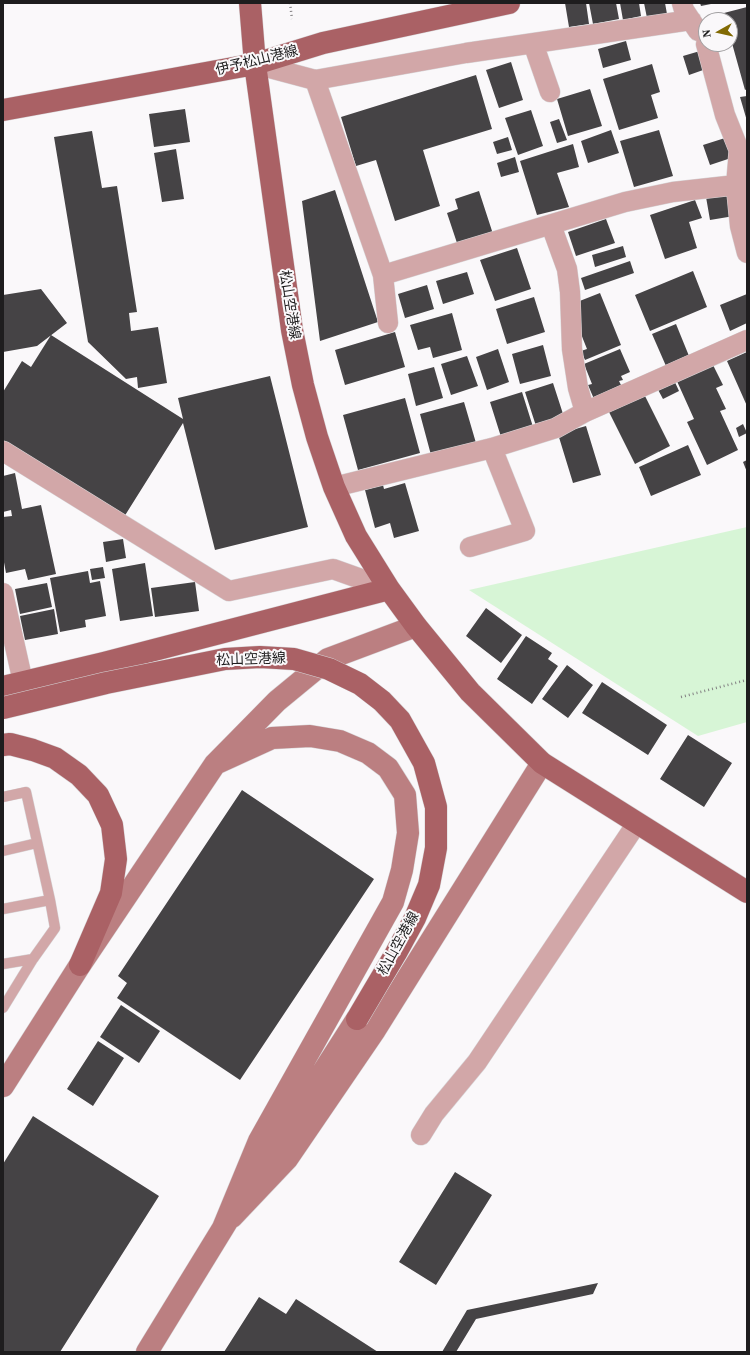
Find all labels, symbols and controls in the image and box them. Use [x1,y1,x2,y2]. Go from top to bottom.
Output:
north arrow [698,12,738,52]
text: N [699,29,715,39]
street label: 伊予松山港線 [214,43,300,79]
street label: 松山空港線 [275,269,303,341]
street label: 松山空港線 [216,650,286,670]
street label: 松山空港線 [375,909,423,979]

